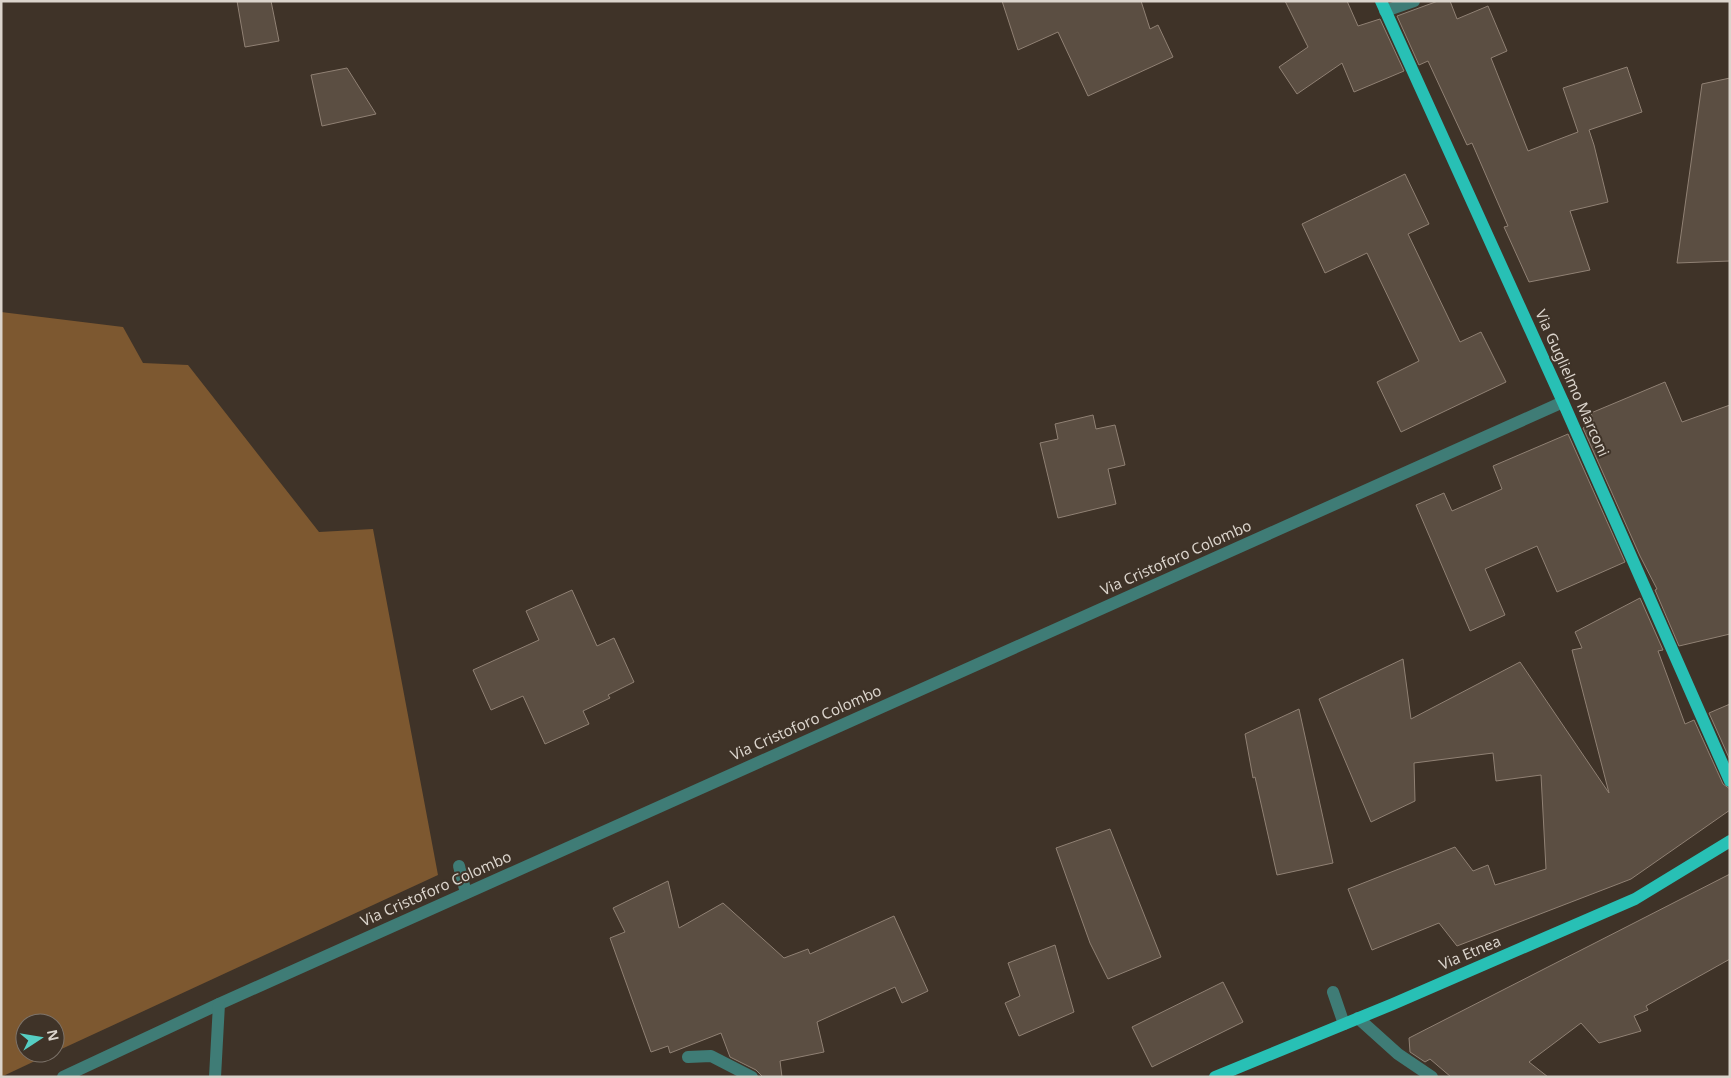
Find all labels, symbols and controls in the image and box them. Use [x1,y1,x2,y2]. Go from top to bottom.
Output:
street label: Via Guglielmo Marconi [1531,306,1614,459]
street label: Via Cristoforo Colombo [1097,515,1254,599]
street label: Via Cristoforo Colombo [727,680,884,764]
street label: Via Cristoforo Colombo [357,846,514,930]
street label: Via Etnea [1436,930,1503,974]
north arrow [15,1013,65,1063]
text: N [43,1028,64,1043]

